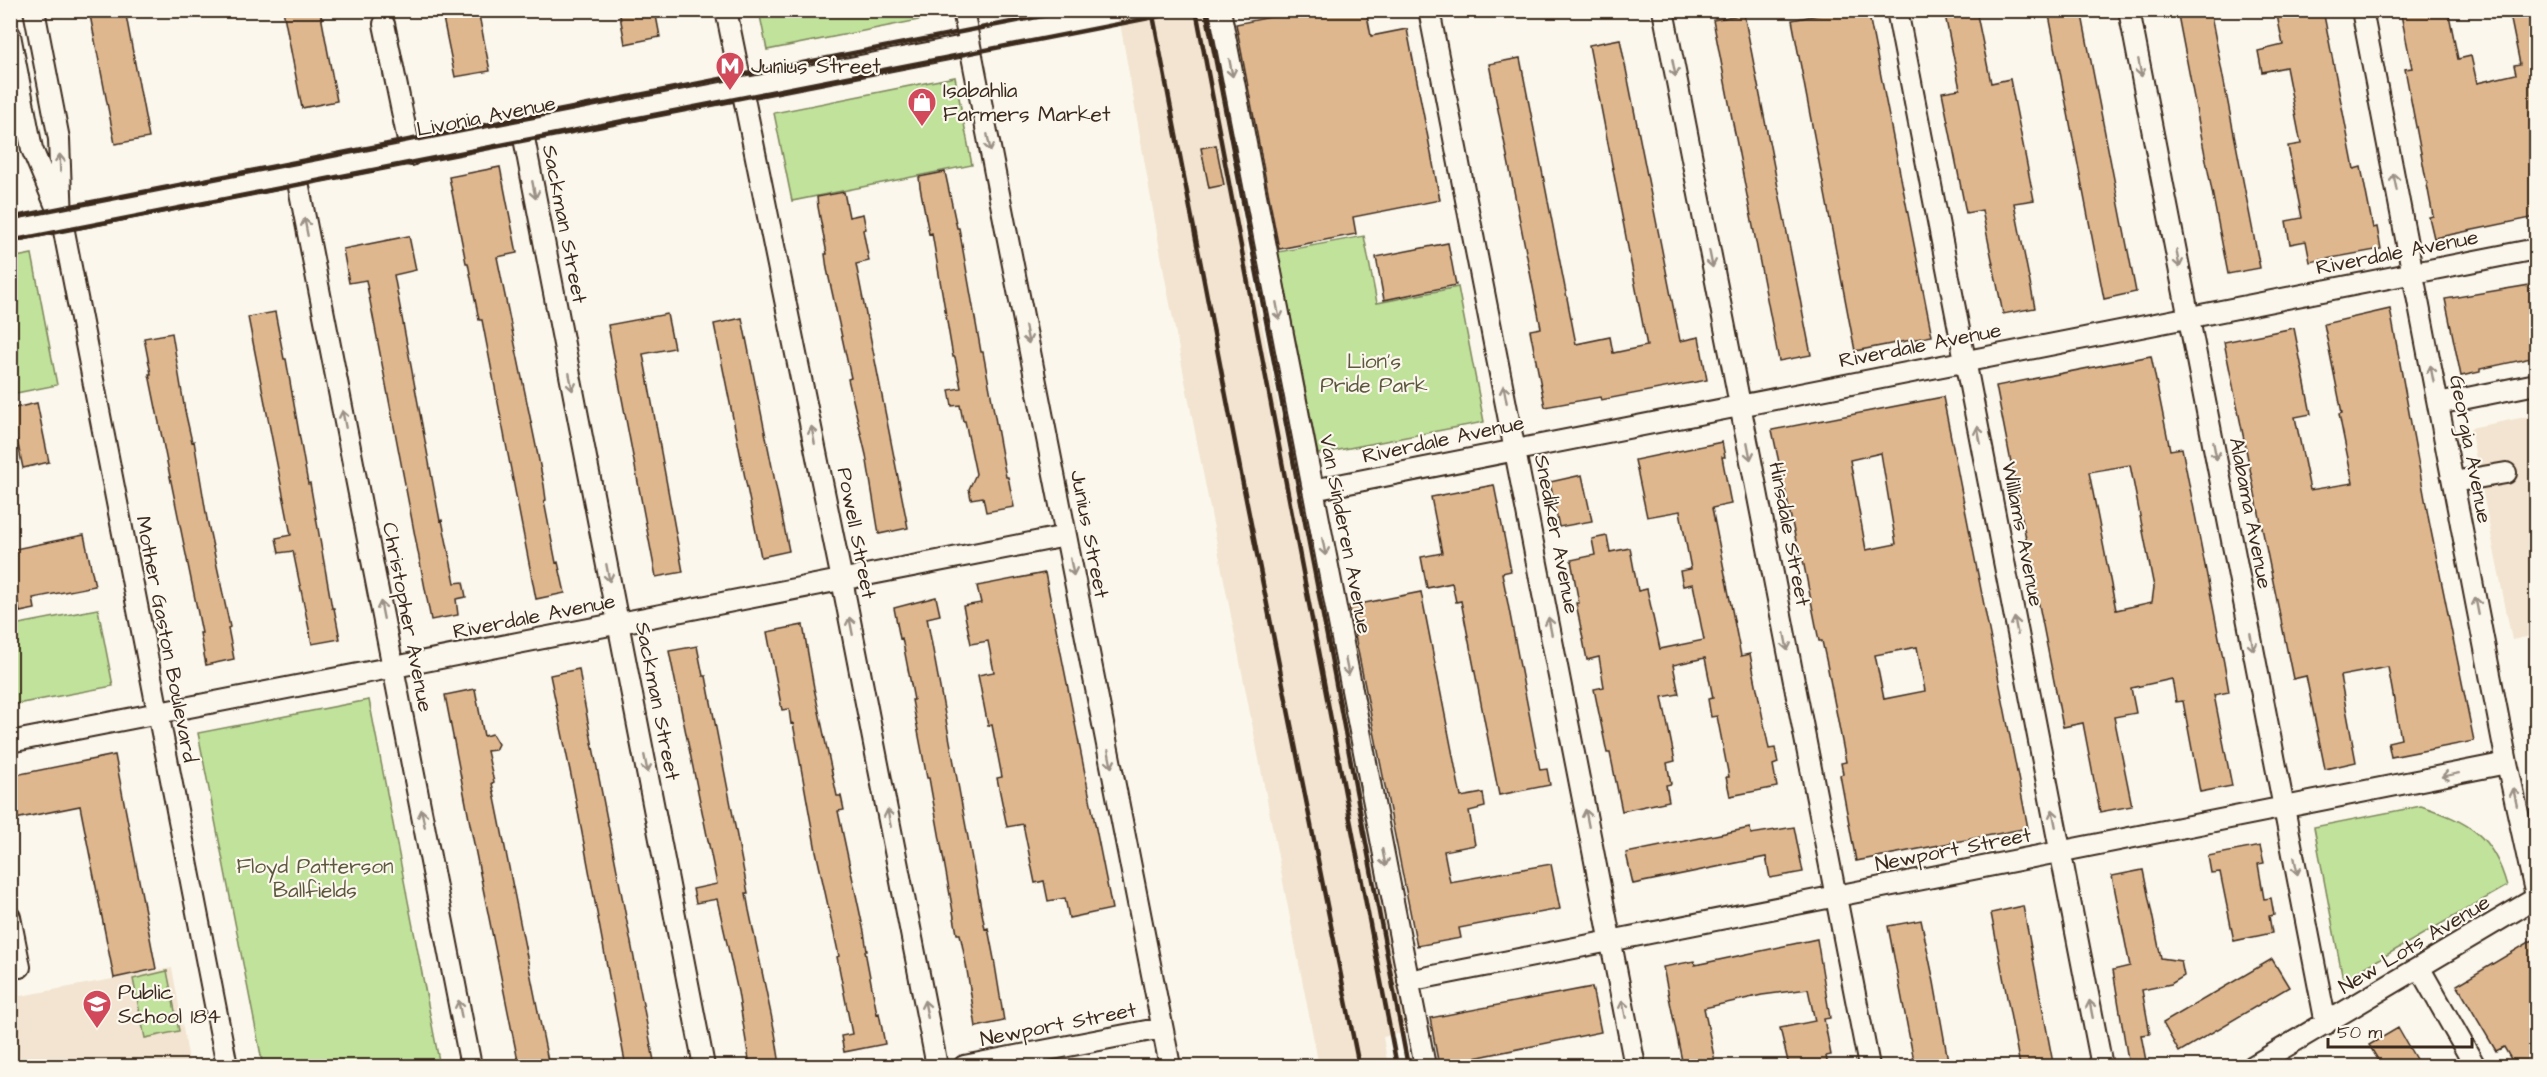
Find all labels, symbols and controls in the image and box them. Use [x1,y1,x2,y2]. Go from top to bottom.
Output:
metro station icon: Junius Street [714,50,746,92]
place label: Junius Street [751,52,881,81]
one-way arrow [1226,58,1237,77]
one-way arrow [1669,58,1680,77]
one-way arrow [2135,58,2146,77]
place label: Isabahlia Farmers Market [943,76,1111,129]
shop icon: Isabahlia Farmers Market [906,86,938,128]
street label: Livonia Avenue [414,89,558,144]
one-way arrow [984,133,995,153]
street label: Sackman Street [535,142,594,306]
one-way arrow [54,153,66,173]
one-way arrow [2389,173,2400,192]
one-way arrow [529,180,540,200]
one-way arrow [300,218,311,238]
street label: Riverdale Avenue [2313,223,2481,282]
one-way arrow [1706,249,1717,269]
one-way arrow [2173,249,2184,269]
one-way arrow [1273,300,1284,320]
street label: Riverdale Avenue [1836,316,2004,375]
one-way arrow [1022,324,1033,344]
park label: Lion's Pride Park [1320,347,1428,400]
one-way arrow [2426,364,2437,384]
one-way arrow [566,371,577,391]
street label: Georgia Avenue [2440,372,2499,526]
one-way arrow [1499,384,1510,404]
street label: Riverdale Avenue [1360,408,1527,471]
one-way arrow [338,409,349,429]
one-way arrow [807,426,818,445]
one-way arrow [1973,426,1984,445]
street label: Van Sinderen Avenue [1312,432,1379,636]
street label: Alabama Avenue [2222,435,2279,591]
one-way arrow [1744,440,1755,460]
one-way arrow [2210,440,2221,460]
street label: Snediker Avenue [1527,452,1586,616]
street label: Williams Avenue [1994,459,2051,609]
street label: Hinsdale Street [1761,460,1818,609]
street label: Powell Street [830,465,884,602]
street label: Junius Street [1063,468,1116,601]
street label: Mother Gaston Boulevard [128,513,205,765]
street label: Christopher Avenue [374,520,440,715]
one-way arrow [1319,537,1330,556]
one-way arrow [1067,557,1078,576]
one-way arrow [603,563,614,582]
street label: Riverdale Avenue [450,587,618,646]
one-way arrow [2471,597,2482,617]
one-way arrow [376,601,387,620]
one-way arrow [845,617,856,637]
one-way arrow [1544,617,1555,637]
one-way arrow [2010,617,2021,637]
street label: Sackman Street [628,619,687,783]
one-way arrow [1781,632,1792,651]
one-way arrow [2247,632,2258,651]
one-way arrow [1342,657,1353,676]
one-way arrow [1105,748,1116,768]
one-way arrow [641,754,652,774]
one-way arrow [2440,770,2460,781]
one-way arrow [2509,788,2520,808]
one-way arrow [417,808,428,828]
one-way arrow [883,808,894,828]
one-way arrow [1581,808,1592,828]
one-way arrow [2048,808,2059,828]
street label: Newport Street [1873,820,2034,880]
one-way arrow [1379,848,1390,868]
park label: Floyd Patterson Ballfields [236,852,394,905]
one-way arrow [2291,856,2302,876]
street label: New Lots Avenue [2333,888,2495,1001]
place label: Public School 184 [118,978,221,1031]
school or university icon: Public School 184 [81,988,113,1030]
street label: Newport Street [978,995,1139,1055]
one-way arrow [454,1000,465,1019]
one-way arrow [920,1000,931,1019]
one-way arrow [1618,1000,1629,1019]
one-way arrow [2085,1000,2096,1019]
scale bar [2328,1011,2472,1049]
text: 50 m [2337,1020,2382,1045]

